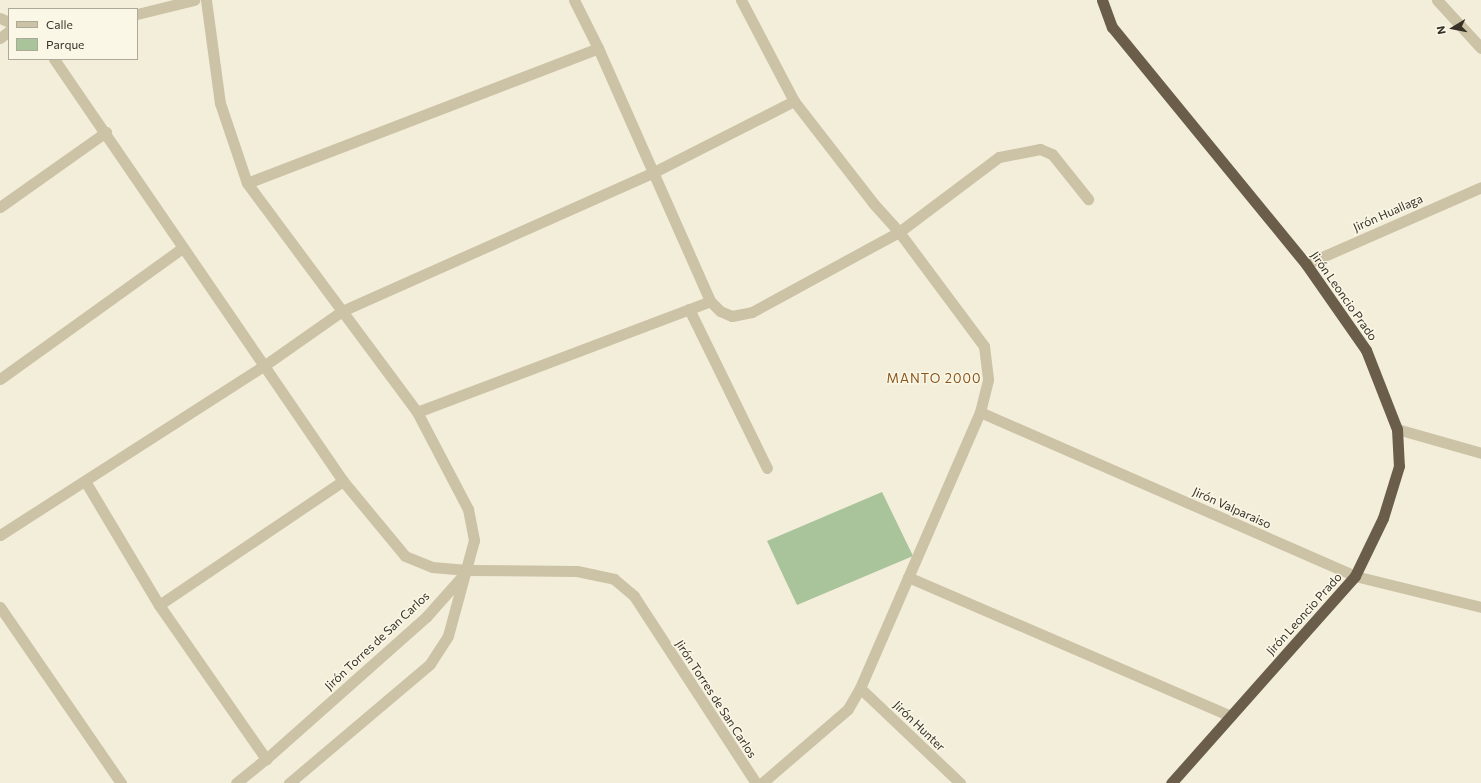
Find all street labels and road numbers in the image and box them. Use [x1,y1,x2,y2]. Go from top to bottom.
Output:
street label: Jirón Huallaga [1351,191,1425,235]
street label: Jirón Leoncio Prado [1308,249,1380,343]
street label: Jirón Valparaiso [1190,484,1274,532]
street label: Jirón Leoncio Prado [1263,570,1345,658]
street label: Jirón Torres de San Carlos [322,589,432,693]
street label: Jirón Torres de San Carlos [672,637,760,761]
street label: Jirón Hunter [890,698,948,754]

